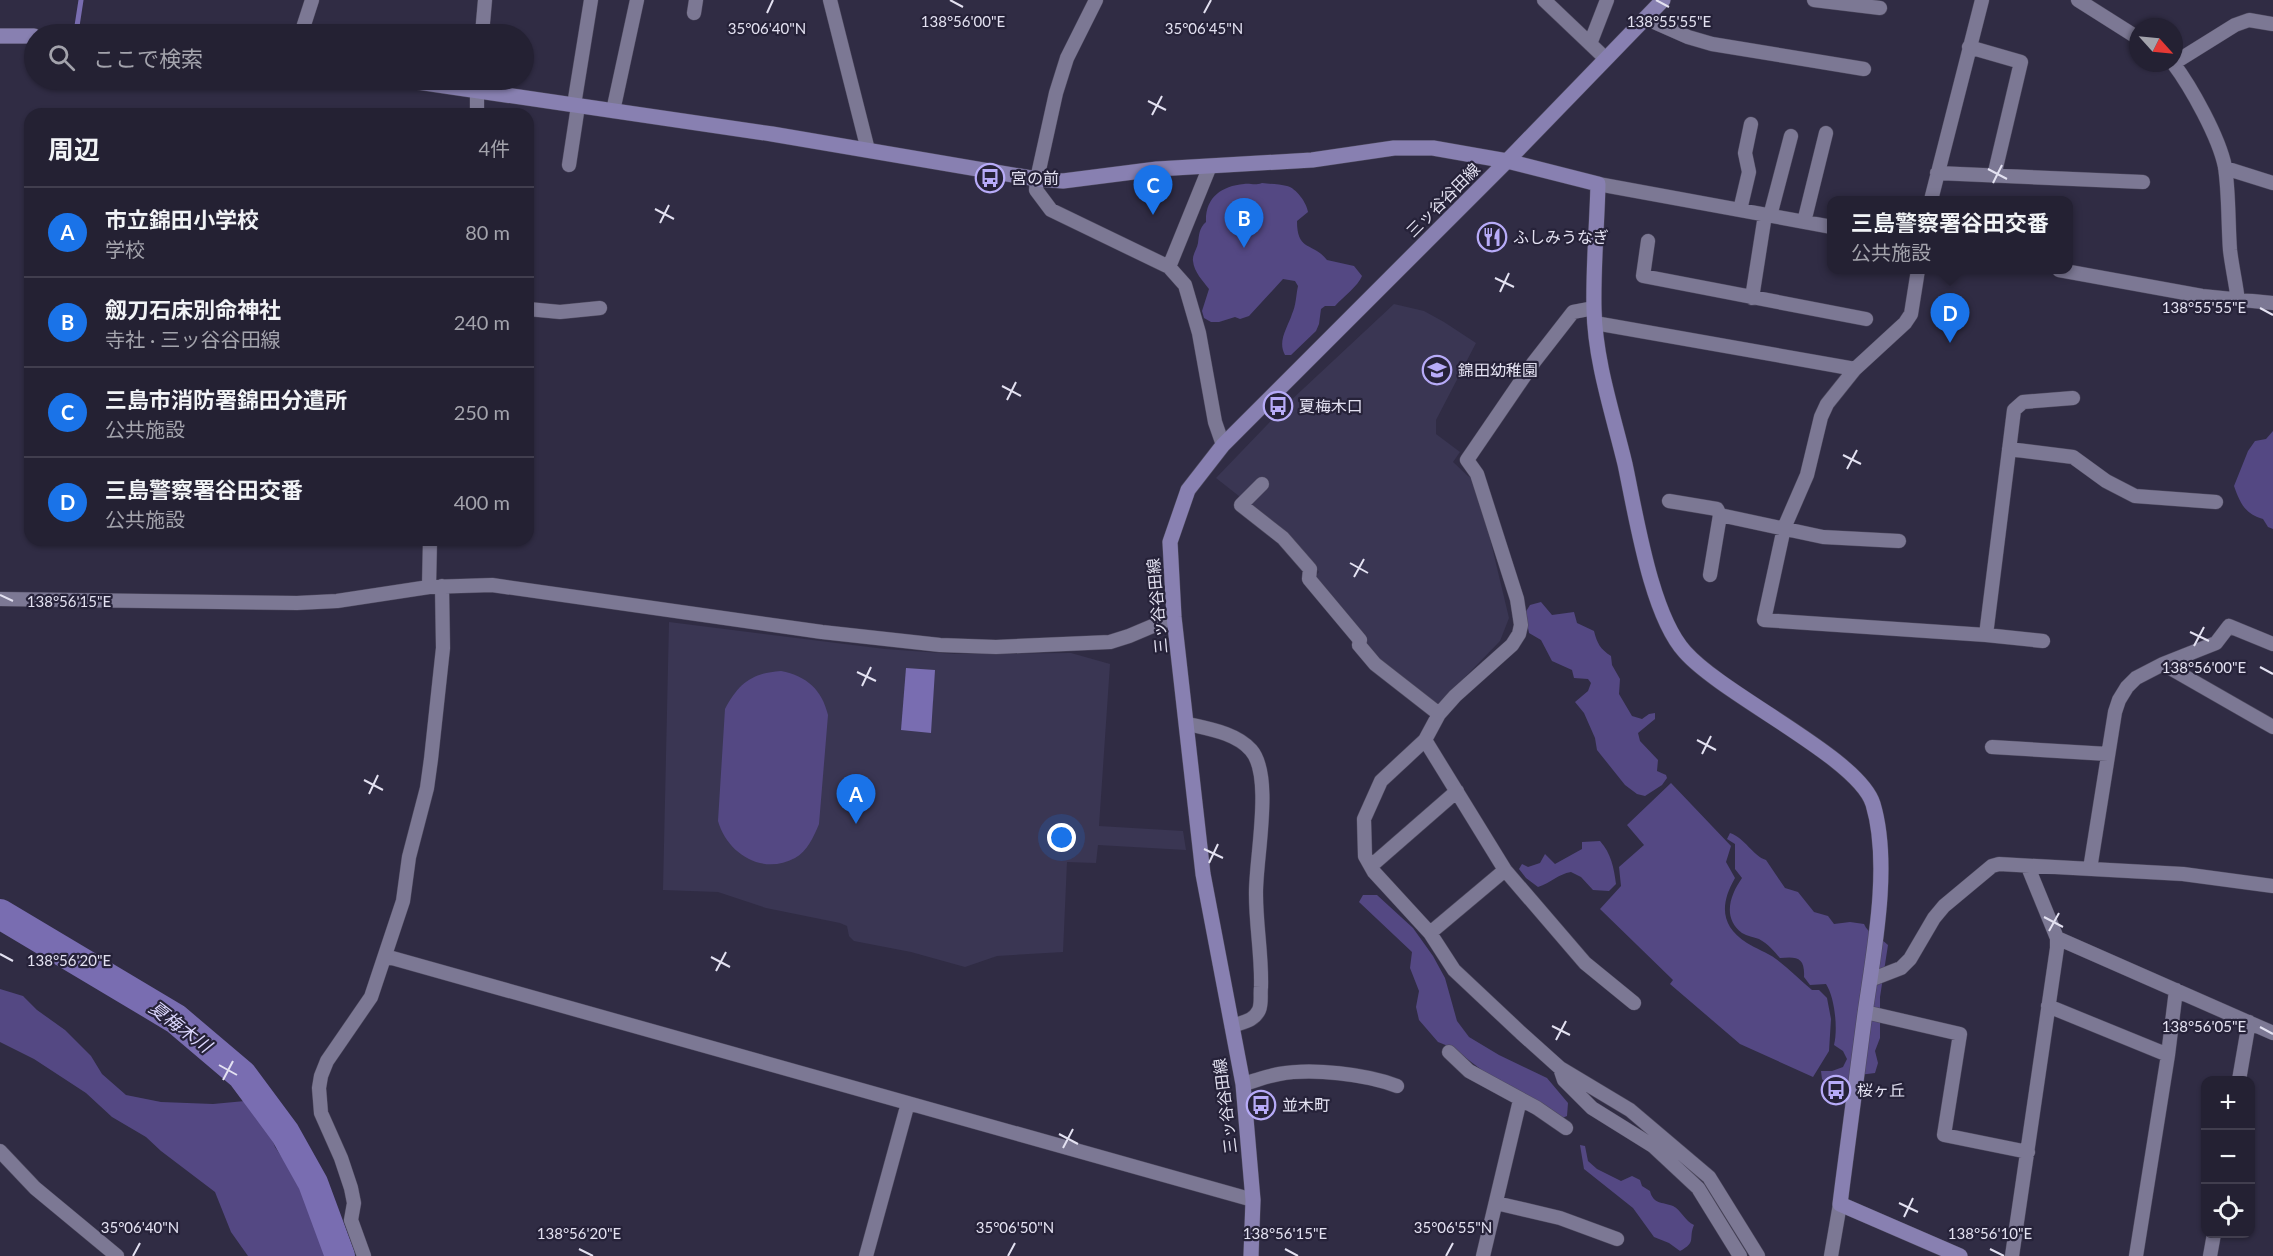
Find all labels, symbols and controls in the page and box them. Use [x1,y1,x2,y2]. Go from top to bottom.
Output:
text: 138°56'00"E [921,12,1005,30]
text: 138°55'55"E [1627,12,1711,30]
north arrow [2129,18,2183,72]
text: 35°06'40"N [728,19,806,37]
text: 35°06'45"N [1165,19,1243,37]
search box [24,24,534,90]
icon: search [45,41,78,74]
text: ここで検索 [93,45,203,72]
text: 周辺 [48,133,100,165]
text: 4件 [478,136,510,160]
street label: 三ッ谷谷田線 [1402,159,1483,240]
bus stop icon: 宮の前 [974,162,1006,194]
pin: C [1134,166,1172,215]
place label: 宮の前 [1011,168,1059,187]
popup [1827,196,2073,274]
pin: B [1224,198,1264,248]
text: 市立錦田小学校 [105,206,259,233]
text: 三島警察署谷田交番 [1851,209,2049,236]
text: A [61,220,74,244]
text: 80 m [465,220,510,244]
restaurant icon: ふしみうなぎ [1476,221,1508,253]
place label: ふしみうなぎ [1513,227,1609,246]
text: 学校 [105,237,145,261]
text: 公共施設 [1851,240,1931,264]
pin: D [1930,294,1970,343]
text: 劔刀石床別命神社 [105,296,281,323]
text: 138°55'55"E [2162,298,2246,316]
text: B [61,310,74,334]
text: 240 m [454,310,510,334]
text: 寺社 · 三ッ谷谷田線 [105,327,280,351]
school or university icon: 錦田幼稚園 [1421,354,1453,386]
place label: 錦田幼稚園 [1458,360,1538,379]
text: 三島市消防署錦田分遣所 [105,386,347,413]
bus stop icon: 夏梅木口 [1262,390,1294,422]
place label: 夏梅木口 [1299,396,1363,415]
text: C [61,400,74,424]
text: 250 m [454,400,510,424]
text: 公共施設 [105,417,185,441]
text: 三島警察署谷田交番 [105,476,303,503]
text: D [60,490,75,514]
text: 400 m [454,490,510,514]
text: 公共施設 [105,507,185,531]
street label: 三ッ谷谷田線 [1143,557,1170,655]
text: 138°56'15"E [27,592,111,610]
text: 138°56'00"E [2162,658,2246,676]
pin: A [836,774,876,824]
your location [1047,823,1076,852]
text: 138°56'20"E [27,951,111,969]
water label: 夏梅木川 [145,996,218,1058]
text: 138°56'05"E [2162,1017,2246,1035]
street label: 三ッ谷谷田線 [1209,1057,1240,1155]
bus stop icon: 桜ヶ丘 [1820,1074,1852,1106]
map controls [2201,1076,2255,1238]
button: + [2201,1076,2255,1130]
place label: 桜ヶ丘 [1857,1080,1905,1099]
bus stop icon: 並木町 [1245,1089,1277,1121]
place label: 並木町 [1282,1095,1330,1114]
button: − [2201,1130,2255,1184]
button: locate [2201,1184,2255,1238]
text: 35°06'40"N [101,1218,179,1236]
text: 35°06'50"N [976,1218,1054,1236]
text: 35°06'55"N [1414,1218,1492,1236]
text: 138°56'20"E [537,1224,621,1242]
text: 138°56'15"E [1243,1224,1327,1242]
text: 138°56'10"E [1948,1224,2032,1242]

